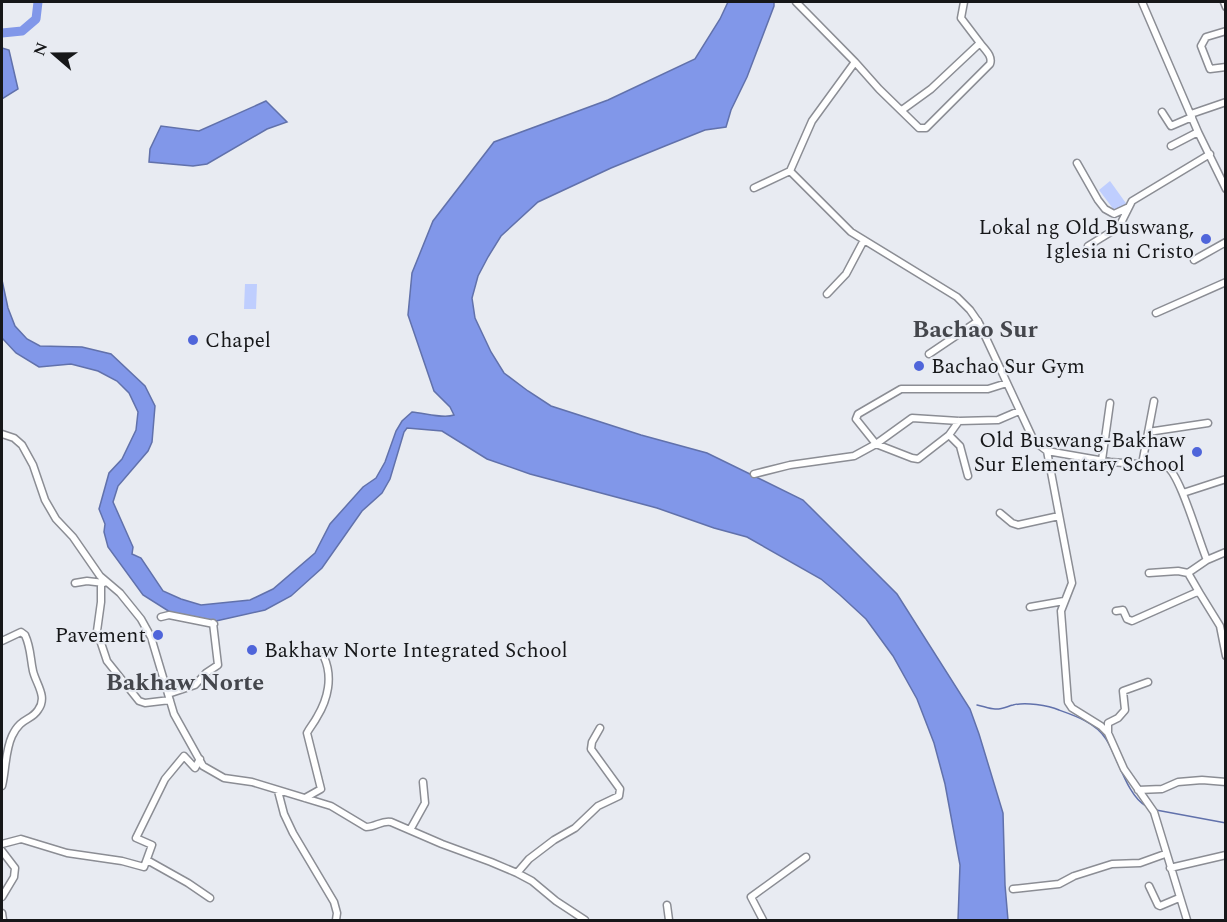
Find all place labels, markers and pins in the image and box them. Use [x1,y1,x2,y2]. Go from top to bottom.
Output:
place label: Lokal ng Old Buswang, Iglesia ni Cristo [978,212,1194,268]
marker: Lokal ng Old Buswang, Iglesia ni Cristo [1199,232,1213,246]
place label: Chapel [205,325,271,357]
marker: Chapel [186,333,200,347]
place label: Bachao Sur Gym [931,351,1085,383]
marker: Bachao Sur Gym [912,359,926,373]
place label: Old Buswang-Bakhaw Sur Elementary School [974,425,1186,481]
marker: Old Buswang-Bakhaw Sur Elementary School [1190,445,1204,459]
place label: Pavement [55,620,146,652]
marker: Pavement [151,628,165,642]
place label: Bakhaw Norte Integrated School [264,635,568,667]
marker: Bakhaw Norte Integrated School [245,643,259,657]

